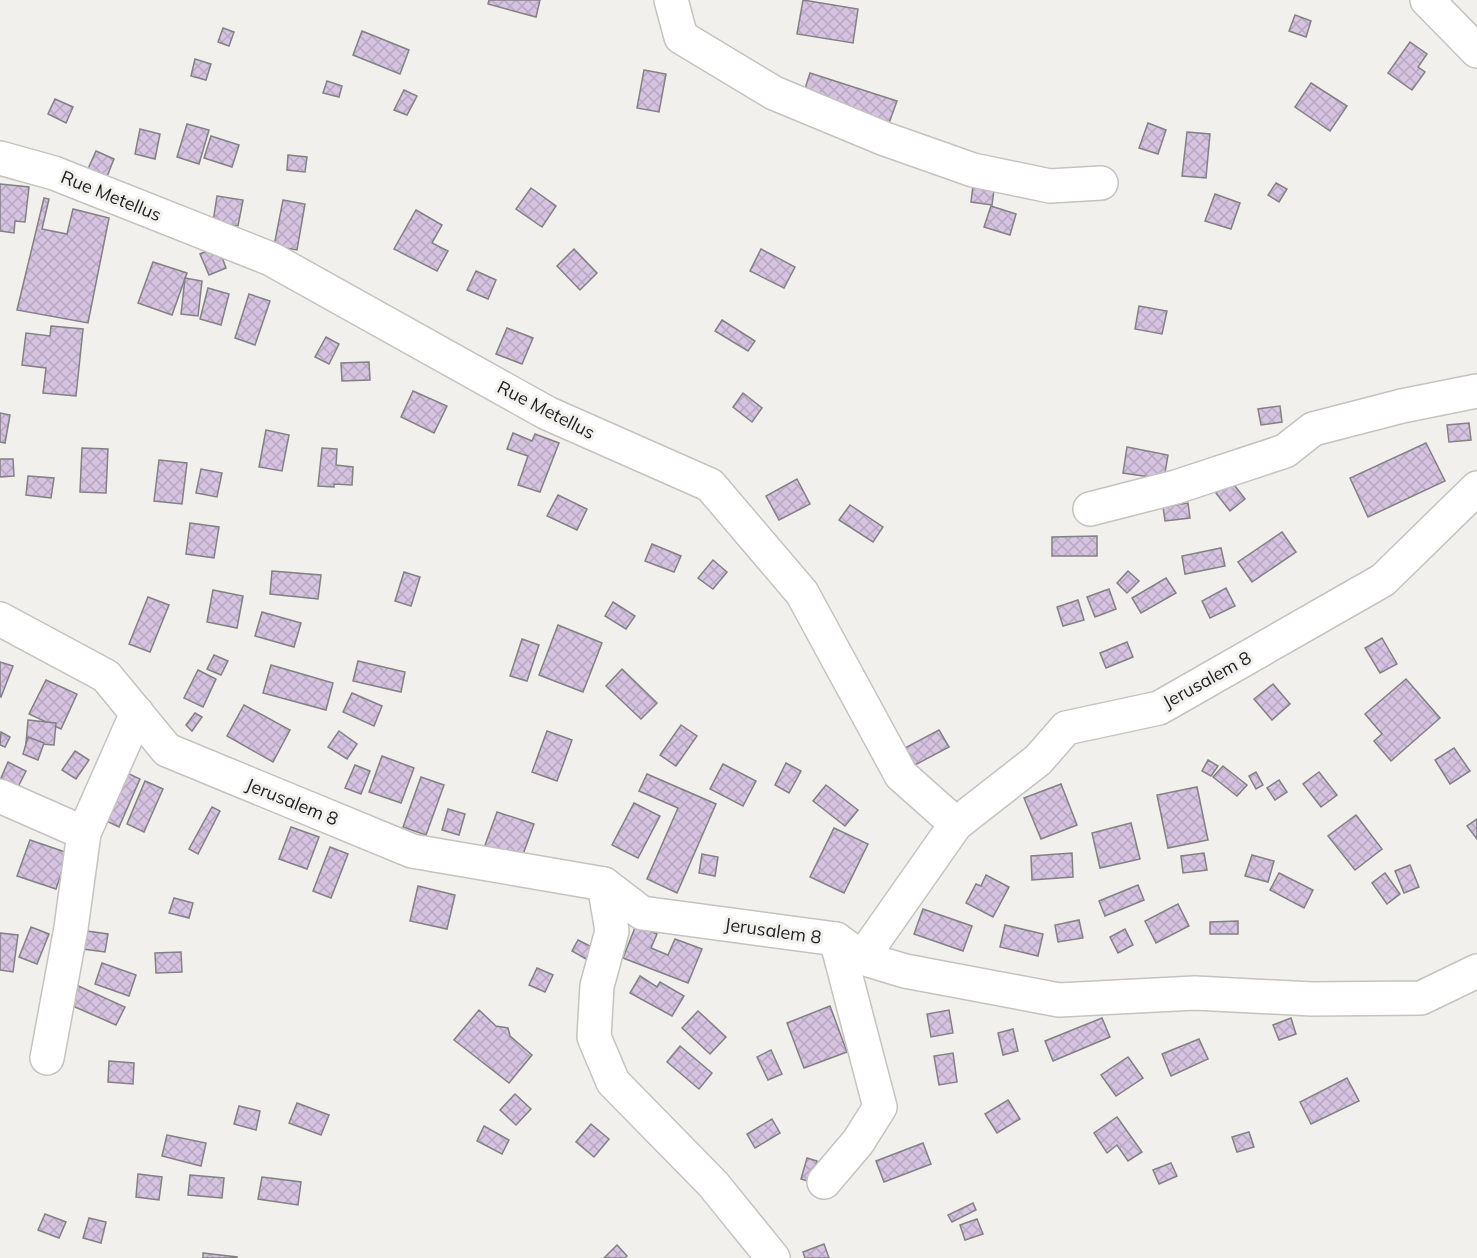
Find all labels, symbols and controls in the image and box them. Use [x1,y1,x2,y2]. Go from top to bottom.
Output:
street label: Rue Metellus [58,165,165,226]
street label: Rue Metellus [494,375,599,444]
street label: Jerusalem 8 [1158,646,1255,713]
street label: Jerusalem 8 [243,773,342,831]
street label: Jerusalem 8 [723,912,823,949]

